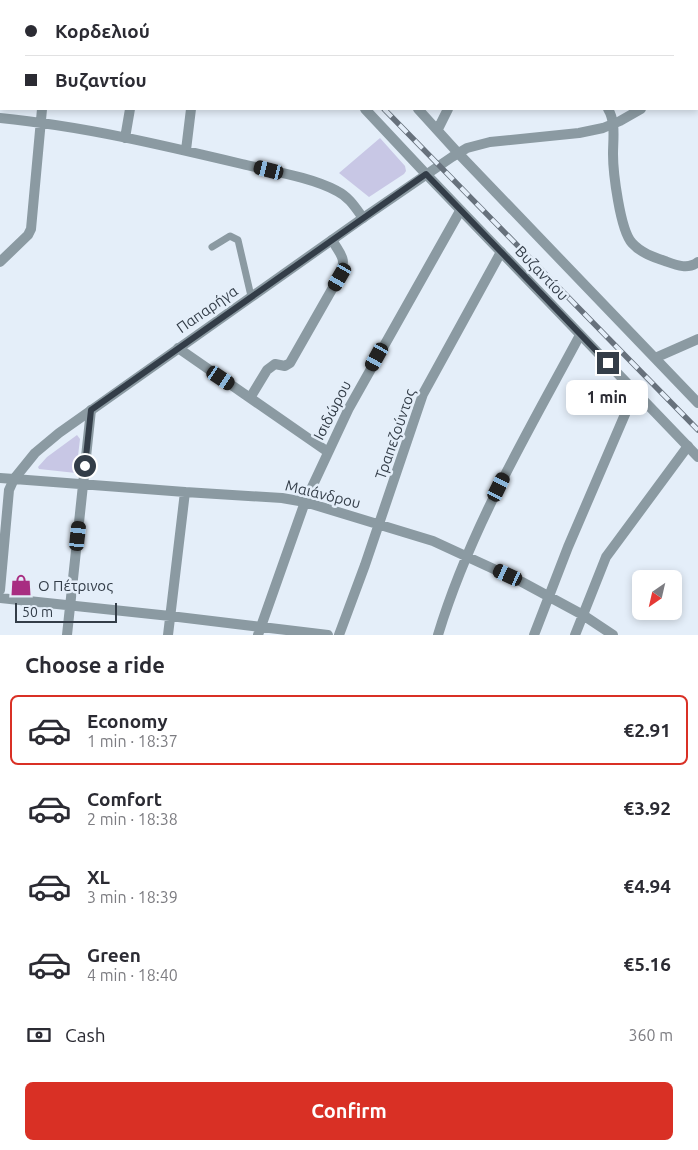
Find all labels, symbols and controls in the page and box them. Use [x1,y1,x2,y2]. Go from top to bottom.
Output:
text: Κορδελιού [55,20,150,42]
text: Βυζαντίου [55,69,147,91]
car [252,159,285,181]
street label: Βυζαντίου [512,242,572,304]
car [326,260,353,294]
street label: Παπαρήγα [173,282,241,336]
car [363,340,390,374]
route end [597,352,619,374]
car [204,363,237,393]
street label: Ισιδώρου [310,377,354,443]
callout: 1 min [567,380,649,416]
street label: Τραπεζούντος [372,386,418,481]
text: 1 min [587,388,627,406]
route start [74,455,96,477]
car [485,470,512,504]
street label: Μαιάνδρου [284,476,362,512]
car [68,520,87,552]
car [491,562,524,588]
north arrow [632,570,682,620]
map controls [632,570,682,620]
shop icon: Ο Πέτρινος [8,572,34,598]
place label: Ο Πέτρινος [38,577,113,594]
scale bar [15,600,118,623]
text: 50 m [22,604,53,620]
text: Choose a ride [25,652,165,677]
icon: car [27,708,72,753]
text: Economy [87,710,168,732]
text: €2.91 [623,719,671,741]
text: 1 min · 18:37 [87,732,178,750]
icon: car [27,786,72,831]
text: Comfort [87,788,162,810]
text: €3.92 [623,797,671,819]
text: 2 min · 18:38 [87,810,178,828]
icon: car [27,864,72,909]
text: XL [87,866,110,888]
text: €4.94 [623,875,671,897]
text: 3 min · 18:39 [87,888,178,906]
icon: car [27,942,72,987]
text: Green [87,944,141,966]
text: €5.16 [623,953,671,975]
text: 4 min · 18:40 [87,966,178,984]
icon: cash [25,1021,53,1049]
text: Cash [65,1024,106,1046]
text: 360 m [628,1026,673,1044]
button: Confirm [25,1082,673,1140]

